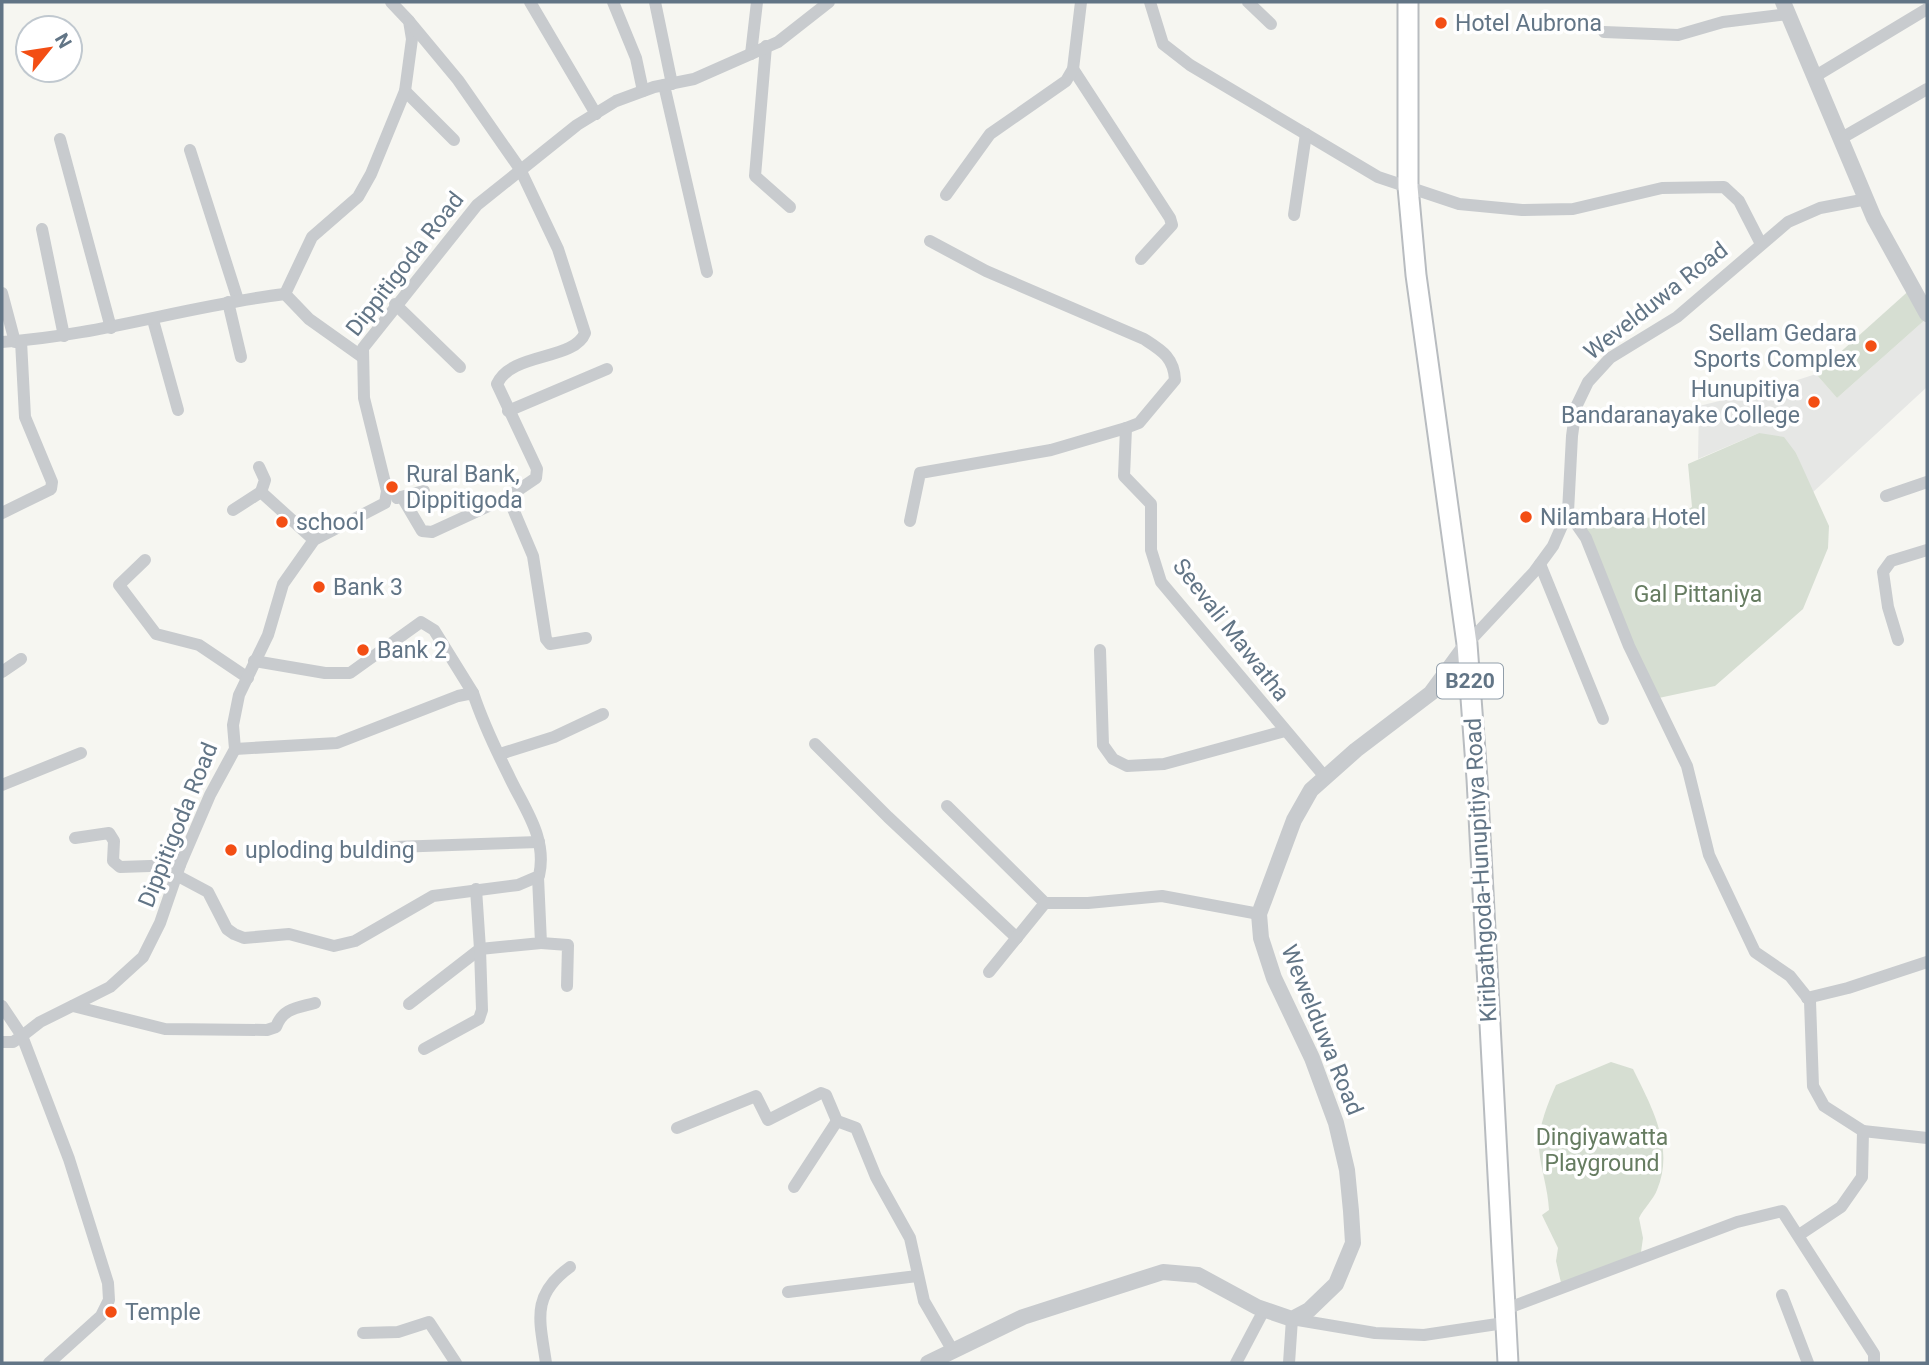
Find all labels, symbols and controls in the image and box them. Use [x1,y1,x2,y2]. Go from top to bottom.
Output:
place label: Hotel Aubrona [1455,10,1602,37]
north arrow [14,14,84,84]
marker: Hotel Aubrona [1433,15,1449,31]
text: N [50,29,77,52]
street label: Dippitigoda Road [340,187,470,341]
street label: Wevelduwa Road [1579,237,1733,365]
place label: Sellam Gedara Sports Complex [1693,320,1857,373]
marker: Sellam Gedara Sports Complex [1863,338,1879,354]
place label: Hunupitiya Bandaranayake College [1561,376,1800,429]
marker: Hunupitiya Bandaranayake College [1806,394,1822,410]
place label: Rural Bank, Dippitigoda [406,461,523,514]
marker: Rural Bank, Dippitigoda [384,479,400,495]
place label: Nilambara Hotel [1540,504,1706,531]
place label: school [296,509,364,536]
marker: Nilambara Hotel [1518,509,1534,525]
marker: school [274,514,290,530]
street label: Seevali Mawatha [1167,553,1295,707]
place label: Bank 3 [333,574,403,601]
marker: Bank 3 [311,579,327,595]
park label: Gal Pittaniya [1634,581,1762,608]
place label: Bank 2 [377,637,447,664]
marker: Bank 2 [355,642,371,658]
road number: B220 [1437,664,1503,698]
street label: Kiribathgoda-Hunupitiya Road [1460,717,1502,1023]
street label: Dippitigoda Road [133,739,223,911]
place label: uploding bulding [245,837,415,864]
marker: uploding bulding [223,842,239,858]
street label: Wewelduwa Road [1276,941,1368,1119]
park label: Dingiyawatta Playground [1536,1124,1668,1177]
place label: Temple [125,1299,201,1326]
marker: Temple [103,1304,119,1320]

